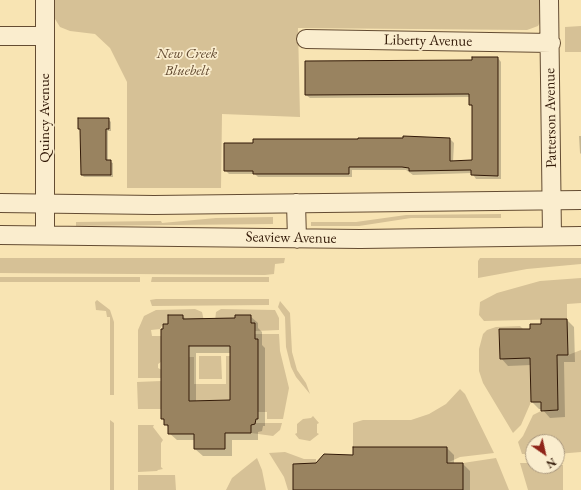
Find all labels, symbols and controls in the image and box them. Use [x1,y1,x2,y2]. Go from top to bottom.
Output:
street label: Liberty Avenue [384,31,472,51]
park label: New Creek Bluebelt [157,45,217,80]
street label: Patterson Avenue [541,68,561,168]
street label: Quincy Avenue [36,73,54,163]
street label: Seaview Avenue [245,228,337,248]
north arrow [525,434,565,474]
text: N [544,455,559,471]

